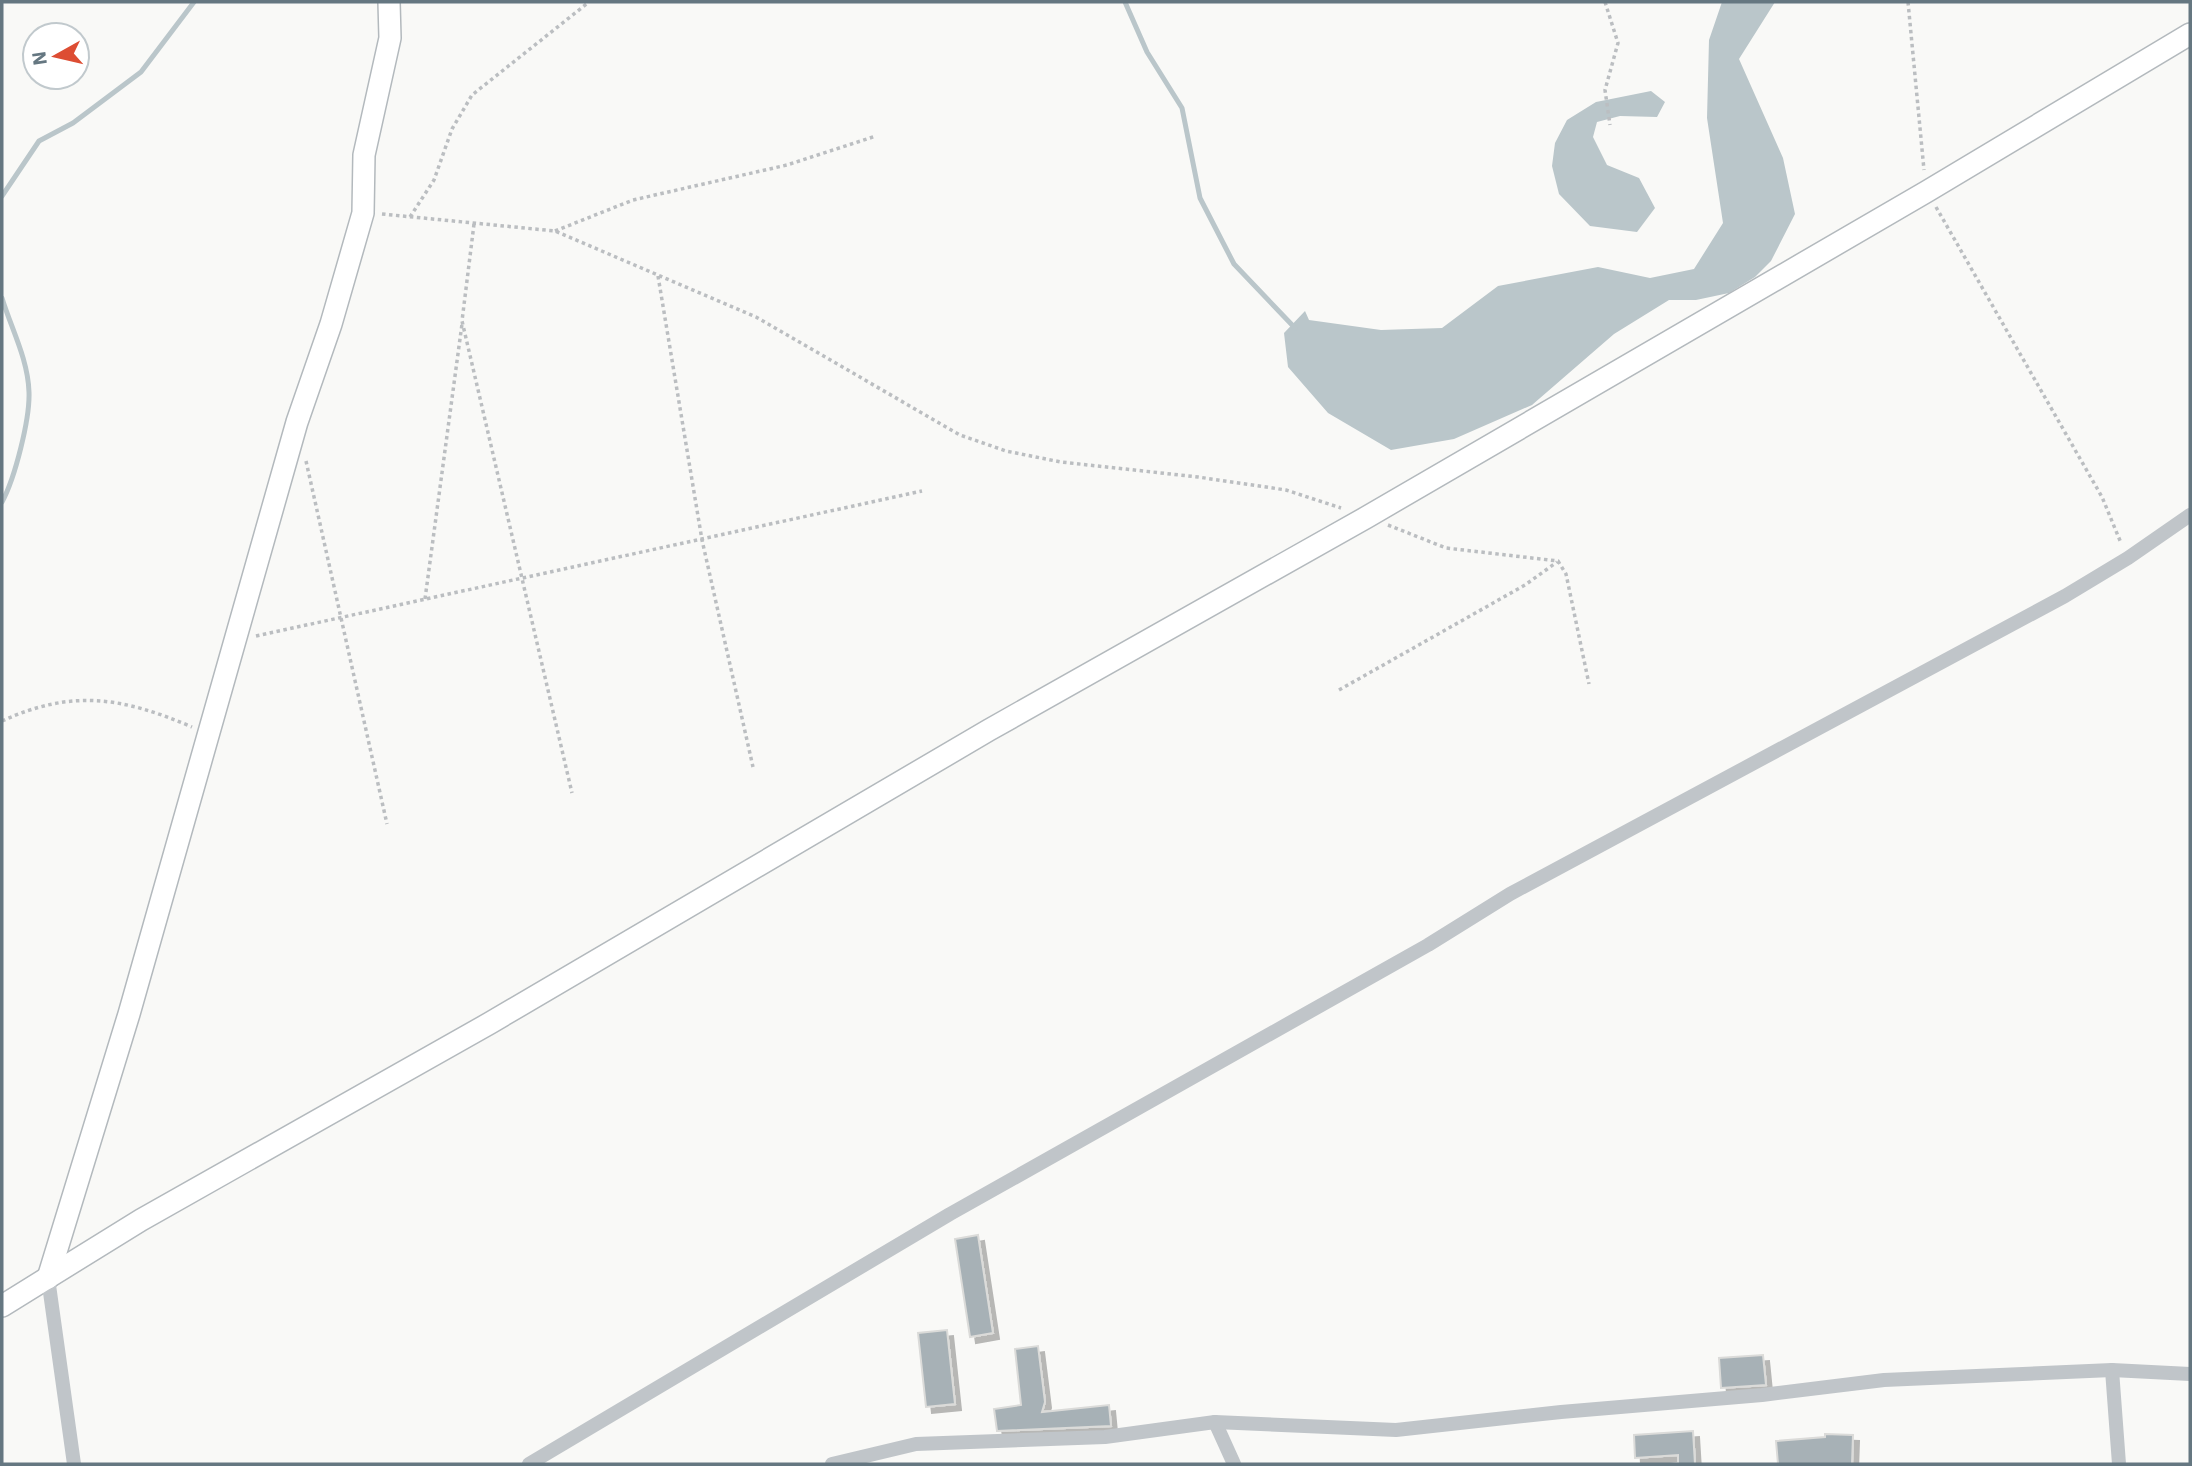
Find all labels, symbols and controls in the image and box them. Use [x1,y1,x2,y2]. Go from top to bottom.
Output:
north arrow [21,21,91,91]
text: N [26,50,52,67]

